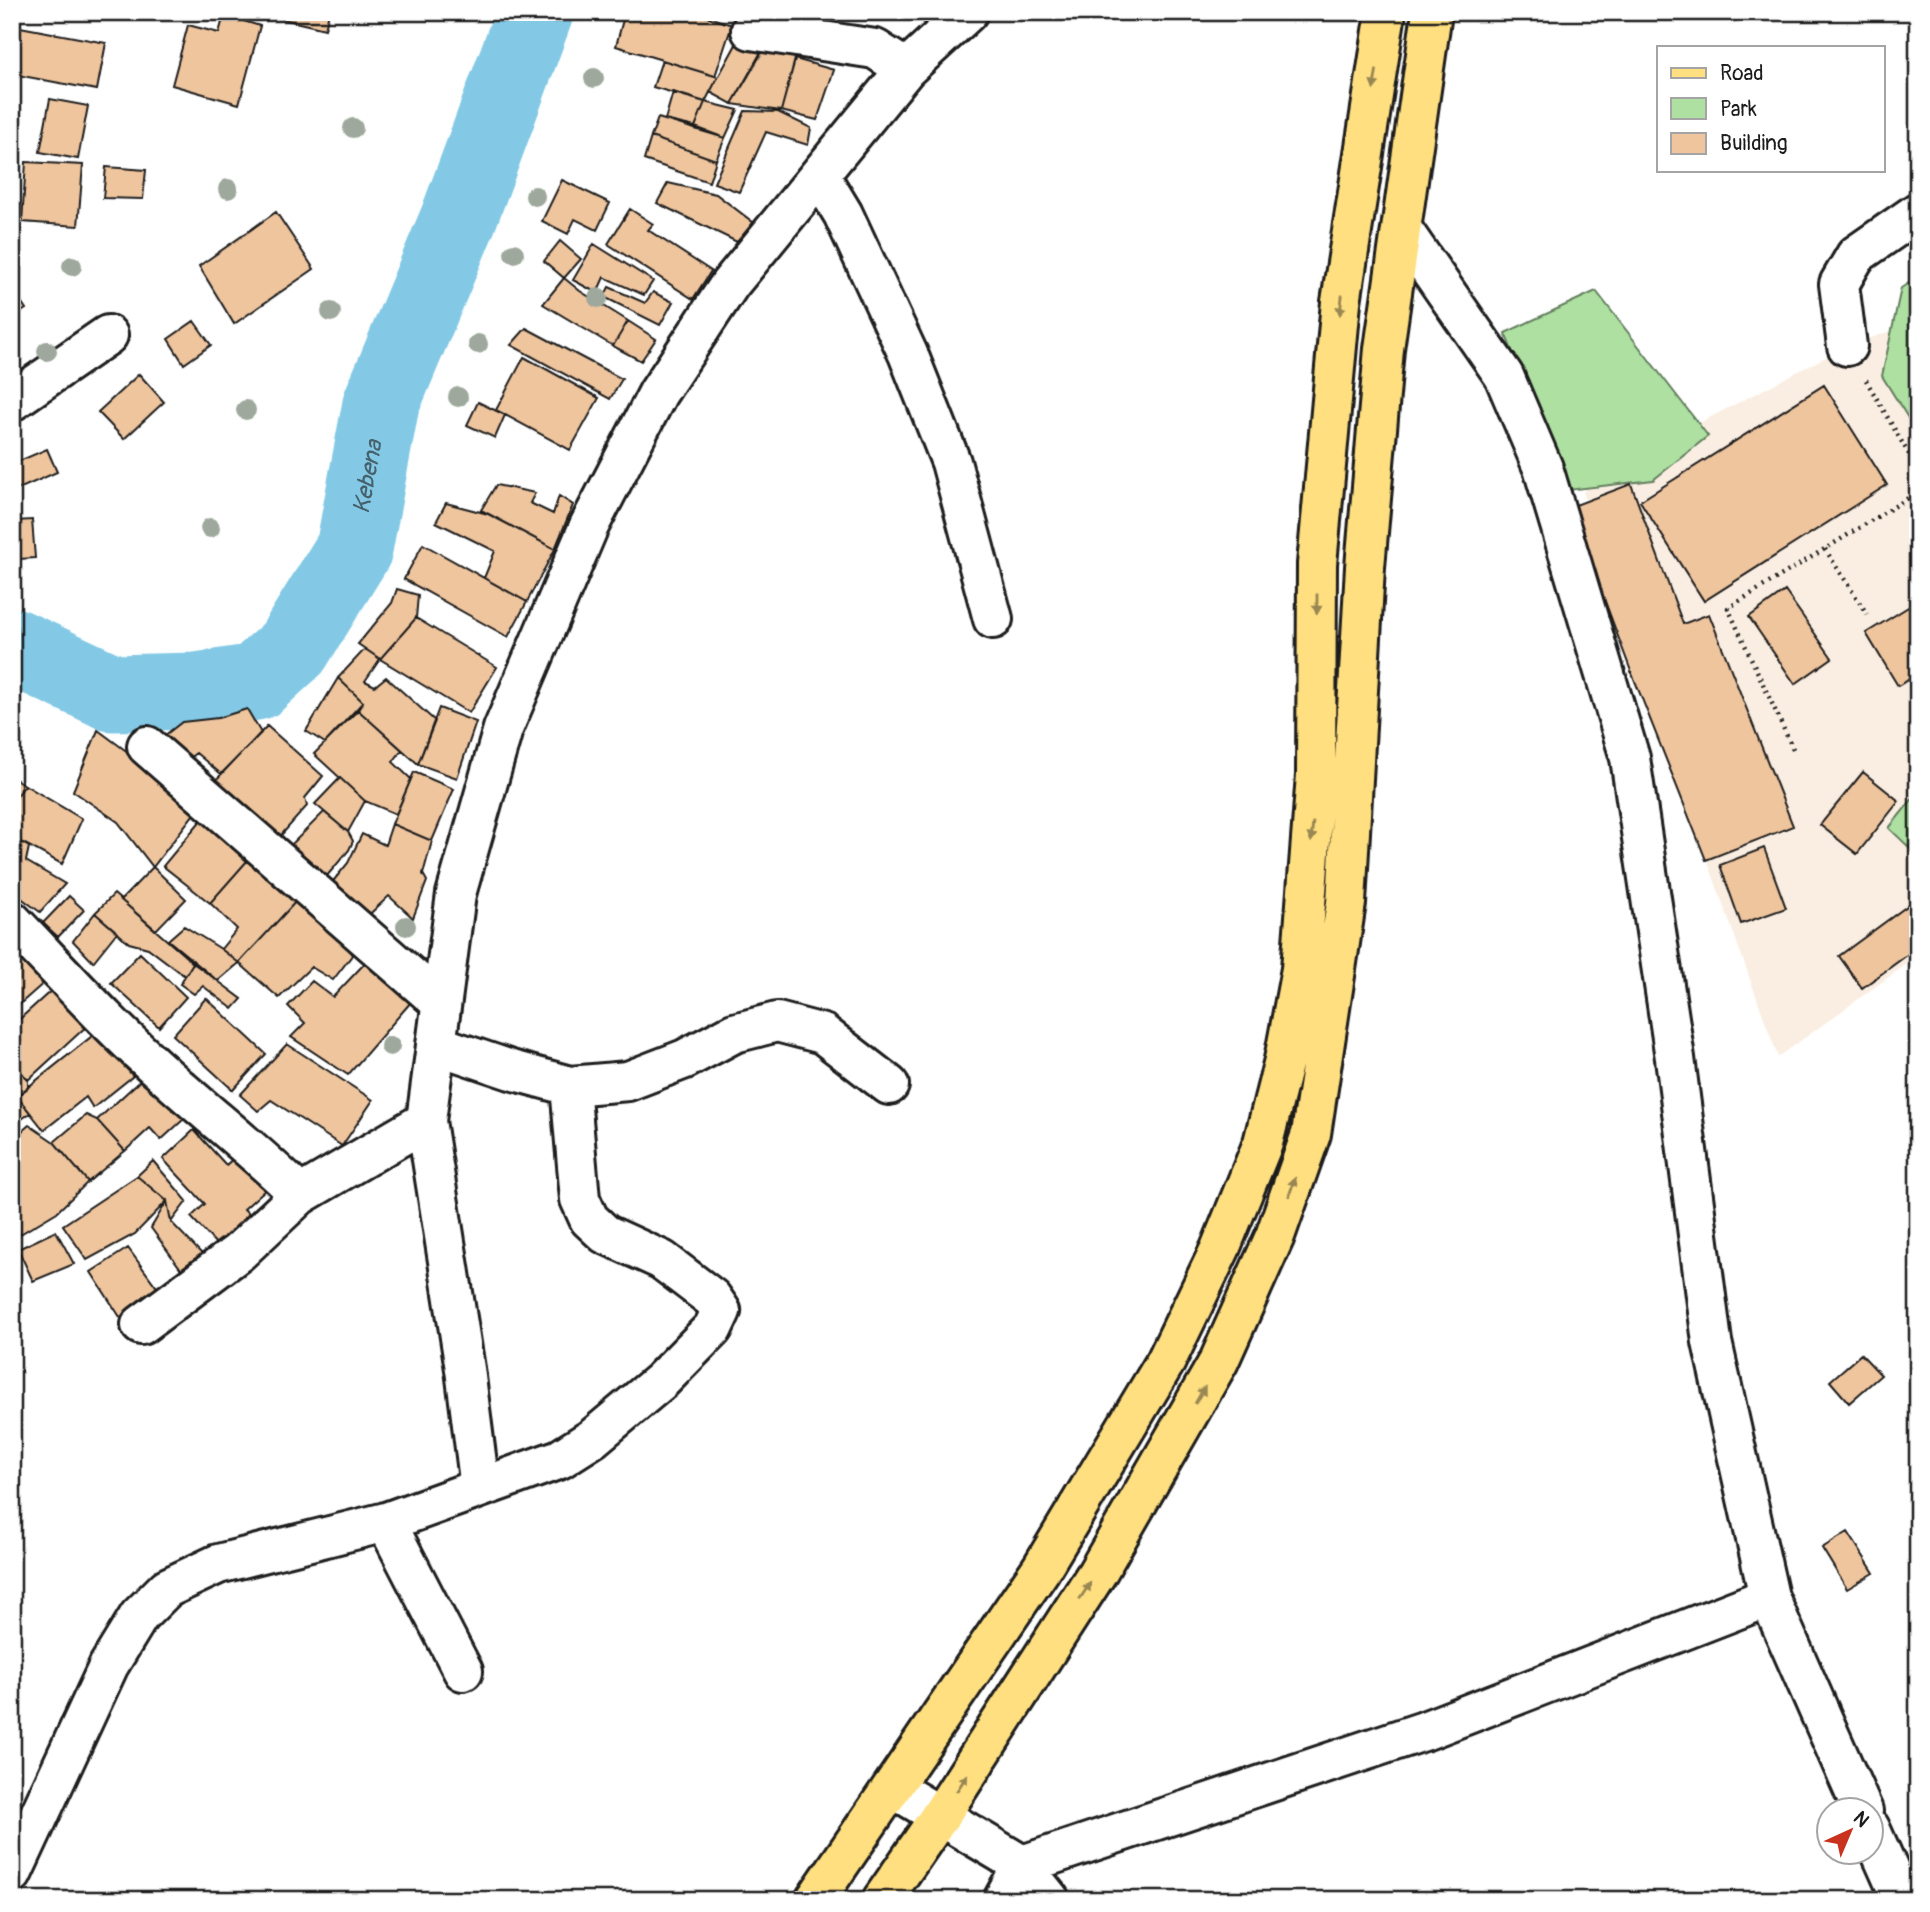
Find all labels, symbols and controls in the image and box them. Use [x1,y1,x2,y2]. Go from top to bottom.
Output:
legend [1657,46,1884,172]
text: Road [1720,60,1764,87]
one-way arrow [1370,69,1381,91]
text: Park [1720,96,1757,123]
text: Building [1720,130,1787,157]
one-way arrow [1336,294,1347,316]
water label: Kebena [346,436,389,516]
one-way arrow [1311,594,1323,616]
one-way arrow [1306,821,1317,843]
one-way arrow [1287,1177,1298,1198]
one-way arrow [1194,1385,1206,1404]
one-way arrow [1079,1582,1092,1601]
one-way arrow [956,1773,969,1792]
north arrow [1814,1797,1884,1867]
text: N [1848,1806,1874,1833]

